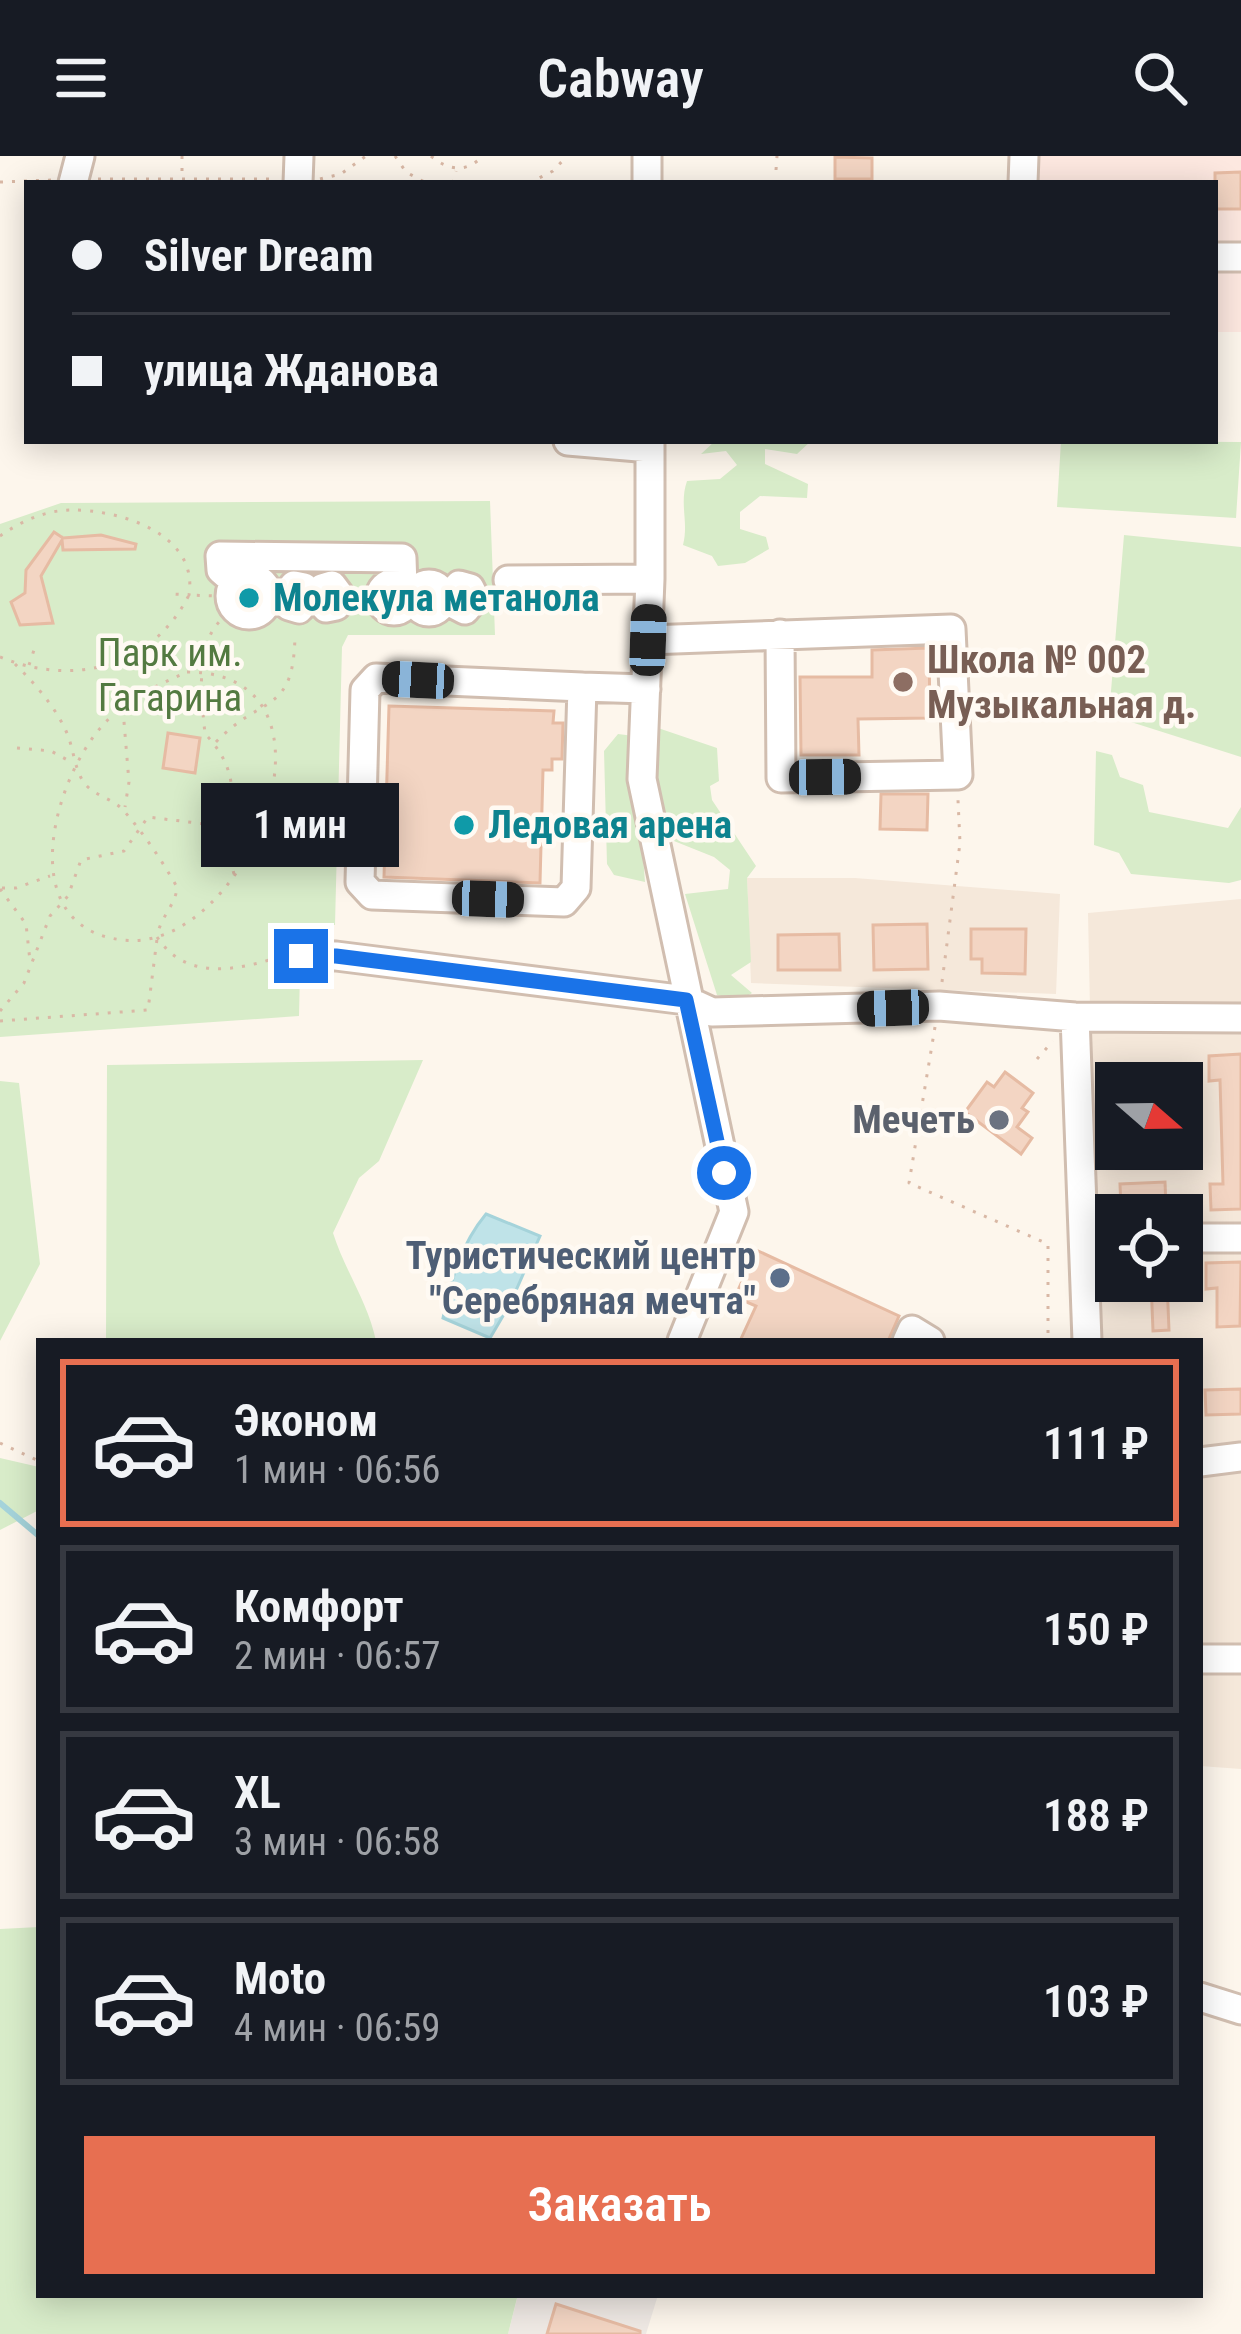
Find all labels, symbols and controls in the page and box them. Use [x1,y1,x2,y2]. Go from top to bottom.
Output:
icon: menu [48,45,114,111]
icon: search [1127,45,1193,111]
text: Cabway [537,47,704,110]
text: Silver Dream [144,229,374,282]
text: улица Жданова [144,344,439,397]
place label: Молекула метанола [273,575,600,621]
marker: Молекула метанола [236,585,262,611]
car [629,603,667,677]
park label: Парк им. Гагарина [97,630,243,721]
place label: Школа № 002 Музыкальная д. [927,637,1196,728]
car [381,660,455,700]
marker: Школа № 002 Музыкальная д. [890,669,916,695]
car [789,758,861,796]
callout: 1 мин [202,782,400,866]
text: 1 мин [253,802,347,848]
place label: Ледовая арена [488,802,732,848]
marker: Ледовая арена [451,812,477,838]
car [451,880,525,918]
route end [274,929,328,983]
car [856,989,930,1027]
north arrow [1095,1062,1203,1170]
map controls [1095,1062,1203,1302]
place label: Мечеть [852,1097,975,1143]
marker: Мечеть [986,1107,1012,1133]
route start [697,1146,751,1200]
button: locate [1095,1194,1203,1302]
place label: Туристический центр "Серебряная мечта" [405,1233,756,1324]
marker: Туристический центр "Серебряная мечта" [767,1265,793,1291]
icon: car [90,1389,198,1497]
text: Эконом [234,1394,378,1447]
text: 111 ₽ [1043,1417,1149,1470]
text: 1 мин · 06:56 [234,1447,441,1493]
icon: car [90,1575,198,1683]
text: Комфорт [234,1580,404,1633]
text: 150 ₽ [1043,1603,1149,1656]
text: 2 мин · 06:57 [234,1633,441,1679]
icon: car [90,1761,198,1869]
text: XL [234,1766,281,1819]
text: 188 ₽ [1043,1789,1149,1842]
text: 3 мин · 06:58 [234,1819,441,1865]
icon: car [90,1947,198,2055]
text: Moto [234,1952,326,2005]
text: 103 ₽ [1043,1975,1149,2028]
text: 4 мин · 06:59 [234,2005,441,2051]
button: Заказать [84,2136,1155,2274]

